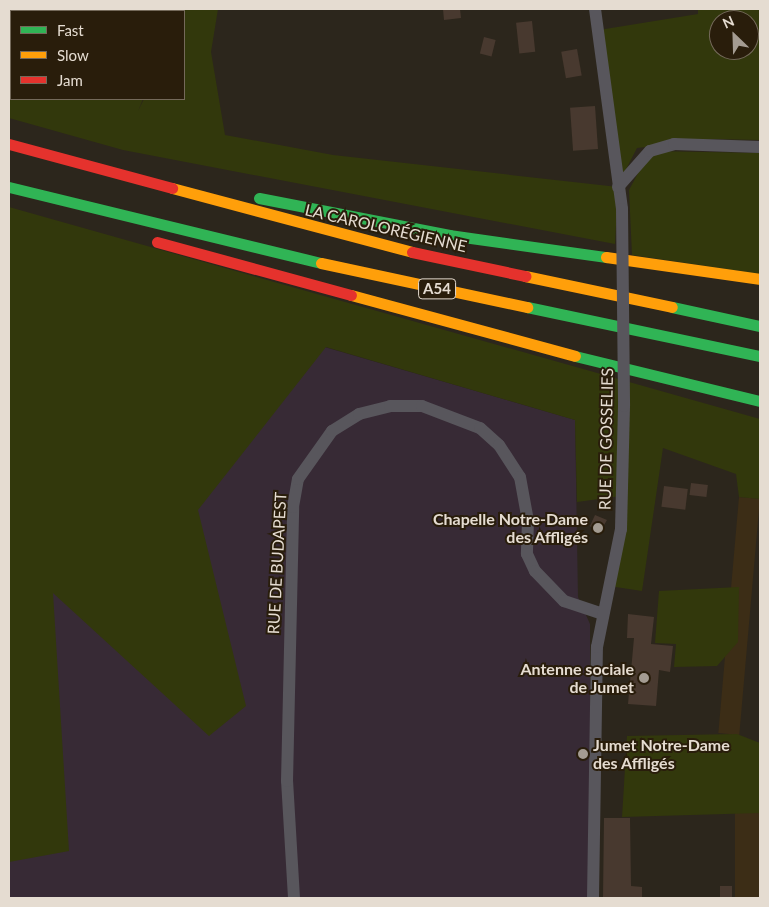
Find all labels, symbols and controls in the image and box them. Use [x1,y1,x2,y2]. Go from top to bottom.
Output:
legend [10,10,185,100]
north arrow [709,10,759,60]
text: N [720,12,736,32]
text: Fast [57,21,84,39]
text: Slow [57,46,89,64]
text: Jam [57,71,83,89]
street label: LA CAROLORÉGIENNE [303,200,469,256]
road number: A54 [417,276,457,302]
street label: RUE DE GOSSELIES [595,368,617,510]
street label: RUE DE BUDAPEST [264,491,290,635]
place label: Chapelle Notre-Dame des Affligés [433,509,588,547]
marker: Chapelle Notre-Dame des Affligés [592,522,604,534]
place label: Antenne sociale de Jumet [520,659,634,697]
marker: Antenne sociale de Jumet [638,672,650,684]
place label: Jumet Notre-Dame des Affligés [593,735,730,773]
marker: Jumet Notre-Dame des Affligés [577,748,589,760]

